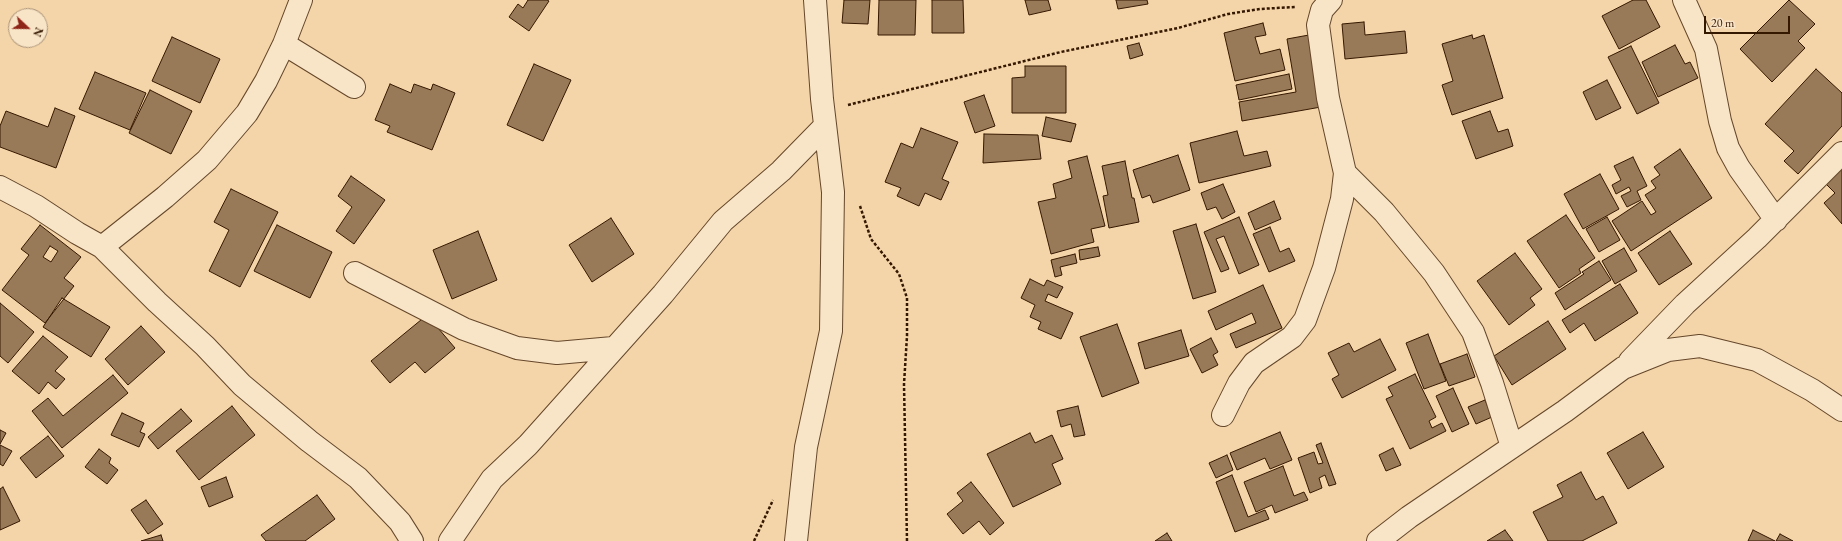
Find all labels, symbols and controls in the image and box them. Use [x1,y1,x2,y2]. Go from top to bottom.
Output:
north arrow [8,8,48,48]
scale bar [1706,8,1792,34]
text: 20 m [1711,15,1734,31]
text: N [30,25,46,39]

